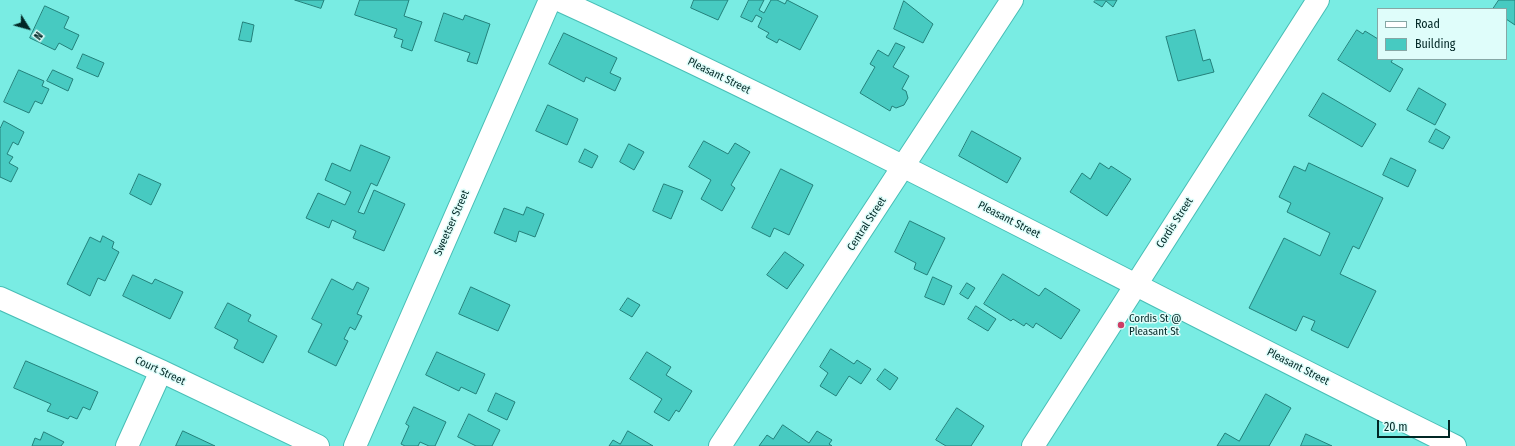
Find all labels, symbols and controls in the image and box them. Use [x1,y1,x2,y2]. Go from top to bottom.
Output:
north arrow [8,8,48,48]
legend [1377,8,1507,60]
text: Road [1415,17,1440,31]
text: N [31,29,45,42]
text: Building [1415,37,1455,51]
street label: Pleasant Street [685,55,753,97]
street label: Sweetser Street [432,188,472,258]
street label: Central Street [845,195,889,253]
street label: Cordis Street [1154,195,1196,251]
street label: Pleasant Street [976,199,1042,241]
place label: Cordis St @ Pleasant St [1129,312,1181,338]
marker: Cordis St @ Pleasant St [1116,320,1126,330]
street label: Pleasant Street [1265,346,1331,388]
street label: Court Street [133,354,187,388]
scale bar [1379,412,1452,438]
text: 20 m [1384,420,1408,434]

